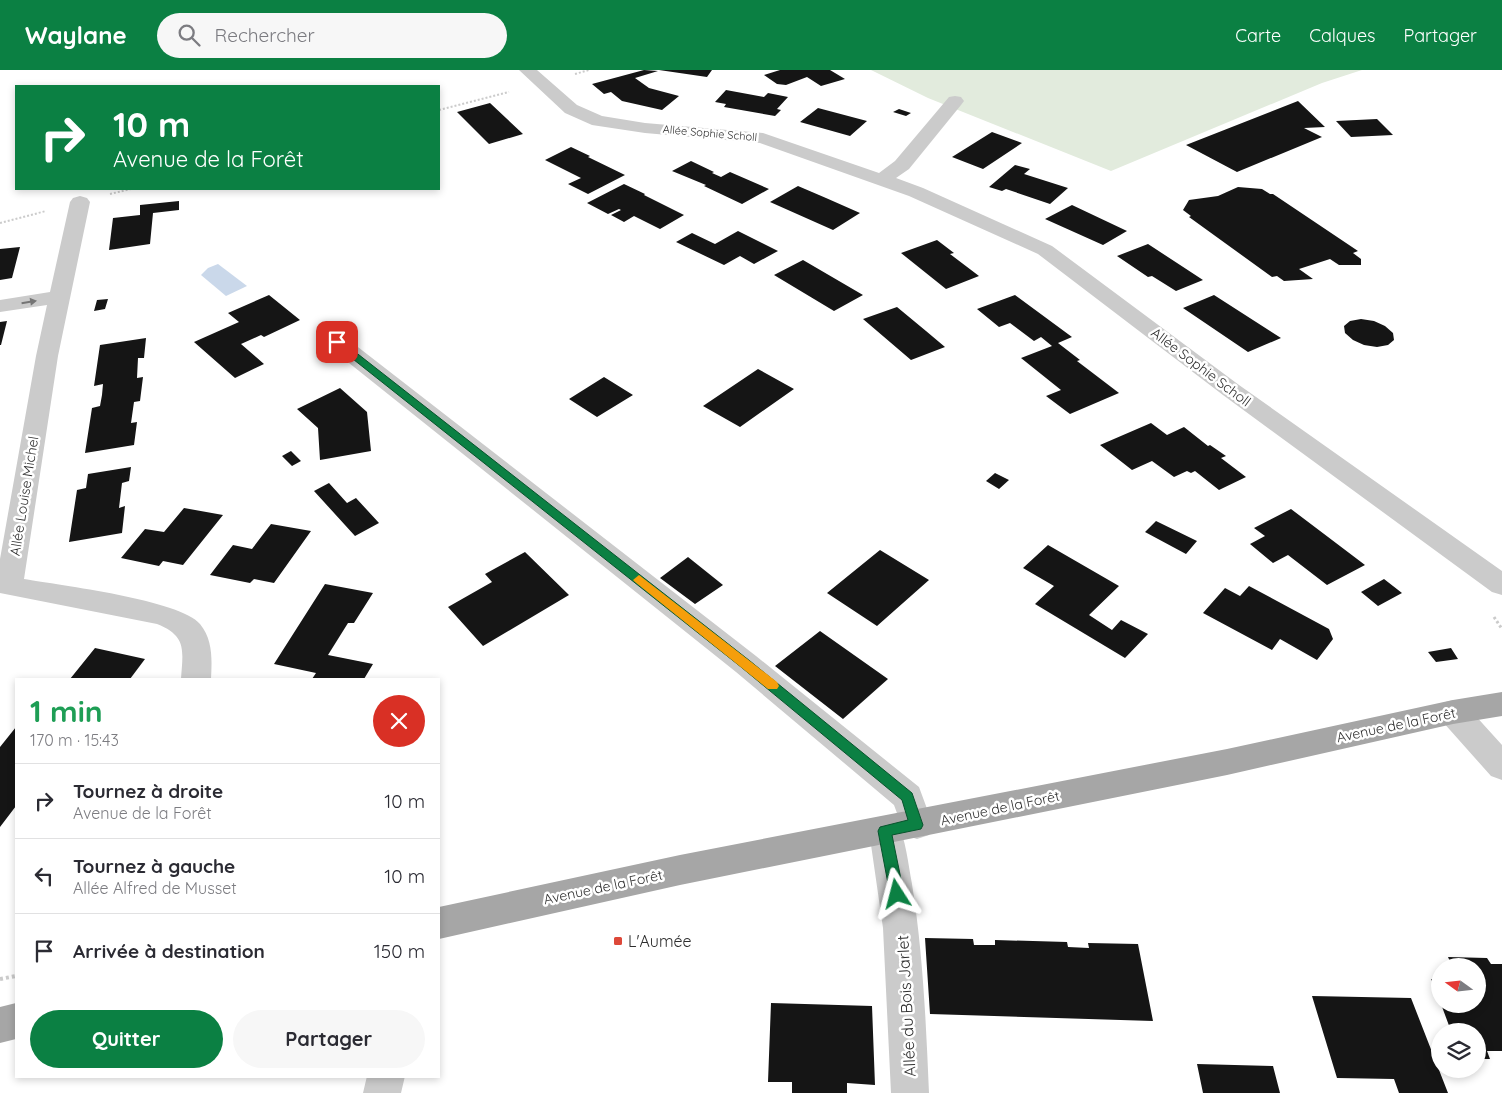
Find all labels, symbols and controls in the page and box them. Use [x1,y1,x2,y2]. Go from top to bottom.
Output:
search box [157,13,507,58]
text: Waylane [25,20,127,50]
icon: search [175,21,203,49]
text: Rechercher [215,23,315,47]
text: Carte [1235,24,1281,47]
text: Calques [1309,24,1376,47]
text: Partager [1404,24,1477,47]
text: 10 m [113,102,190,146]
icon: right [30,105,95,170]
street label: Allée Sophie Scholl [662,122,758,144]
text: Avenue de la Forêt [113,145,304,173]
one-way arrow [22,297,38,305]
pin [316,321,358,363]
street label: Allée Sophie Scholl [1147,324,1255,410]
icon: arrive [323,328,351,356]
street label: Allée Louise Michel [6,435,42,557]
text: 1 min [30,692,103,730]
button: close [373,695,425,747]
street label: Avenue de la Forêt [1335,704,1457,746]
text: 170 m · 15:43 [30,730,119,750]
text: Tournez à droite [73,779,223,803]
icon: right [30,787,58,815]
street label: Avenue de la Forêt [939,787,1061,829]
text: 10 m [384,789,425,813]
text: Avenue de la Forêt [73,803,212,823]
text: Tournez à gauche [73,854,235,878]
icon: left [30,862,58,890]
text: 10 m [384,864,425,888]
street label: Avenue de la Forêt [542,866,664,908]
position arrow [870,867,922,919]
text: Allée Alfred de Musset [73,878,237,898]
place label: L'Aumée [628,931,692,951]
marker: L'Aumée [612,935,624,947]
street label: Allée du Bois Jarlet [892,935,920,1077]
icon: arrive [30,937,58,965]
text: Arrivée à destination [73,939,265,963]
text: 150 m [374,939,425,963]
north arrow [1431,958,1486,1012]
map controls [1431,958,1486,1078]
button: Quitter [30,1010,223,1068]
button: Partager [233,1010,425,1068]
button: layers [1431,1023,1486,1078]

